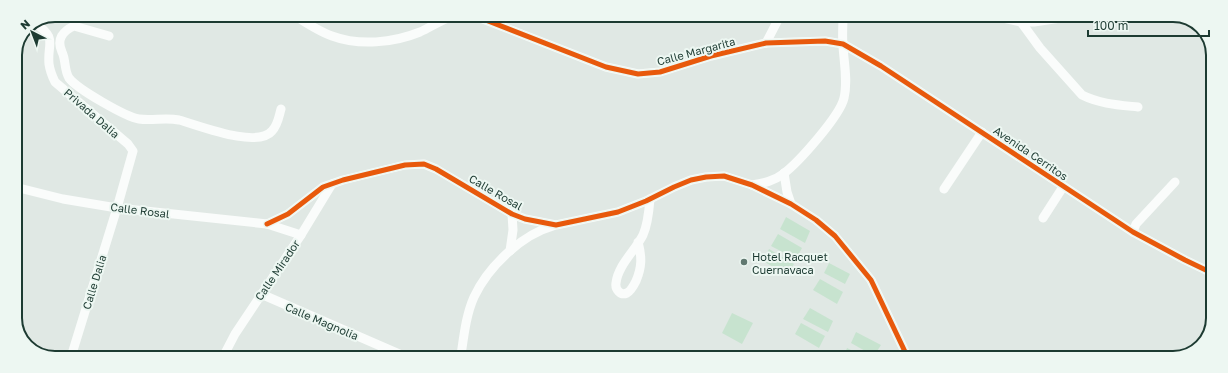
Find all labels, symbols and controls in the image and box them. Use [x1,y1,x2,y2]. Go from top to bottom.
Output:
north arrow [12,12,52,52]
scale bar [1088,12,1209,38]
text: N [18,17,32,32]
text: 100 m [1094,18,1128,33]
street label: Calle Margarita [655,34,737,68]
street label: Privada Dalia [62,86,122,140]
street label: Avenida Cerritos [991,123,1071,183]
street label: Calle Rosal [467,172,525,213]
street label: Calle Rosal [110,200,171,220]
street label: Calle Mirador [252,237,302,303]
place label: Hotel Racquet Cuernavaca [752,250,828,276]
street label: Calle Dalia [80,253,108,311]
marker: Hotel Racquet Cuernavaca [739,257,749,267]
street label: Calle Magnolia [283,300,361,342]

